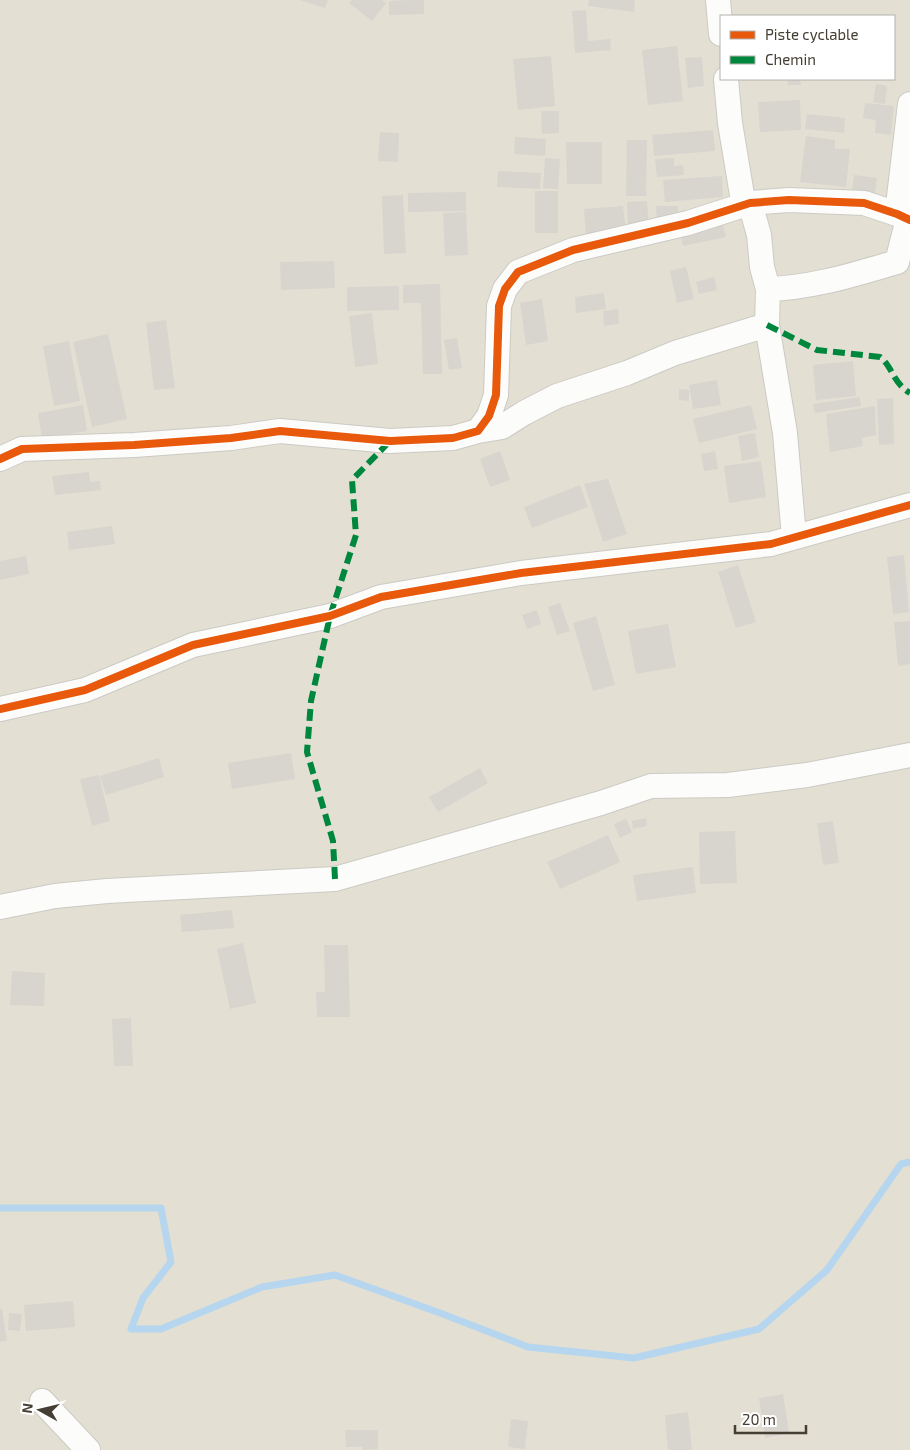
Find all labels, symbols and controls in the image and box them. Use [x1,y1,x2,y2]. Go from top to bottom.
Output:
legend [720,15,895,80]
text: Piste cyclable [765,25,859,43]
text: Chemin [765,50,816,68]
north arrow [15,1385,65,1435]
text: N [18,1402,36,1414]
scale bar [735,1402,806,1434]
text: 20 m [742,1410,776,1428]

